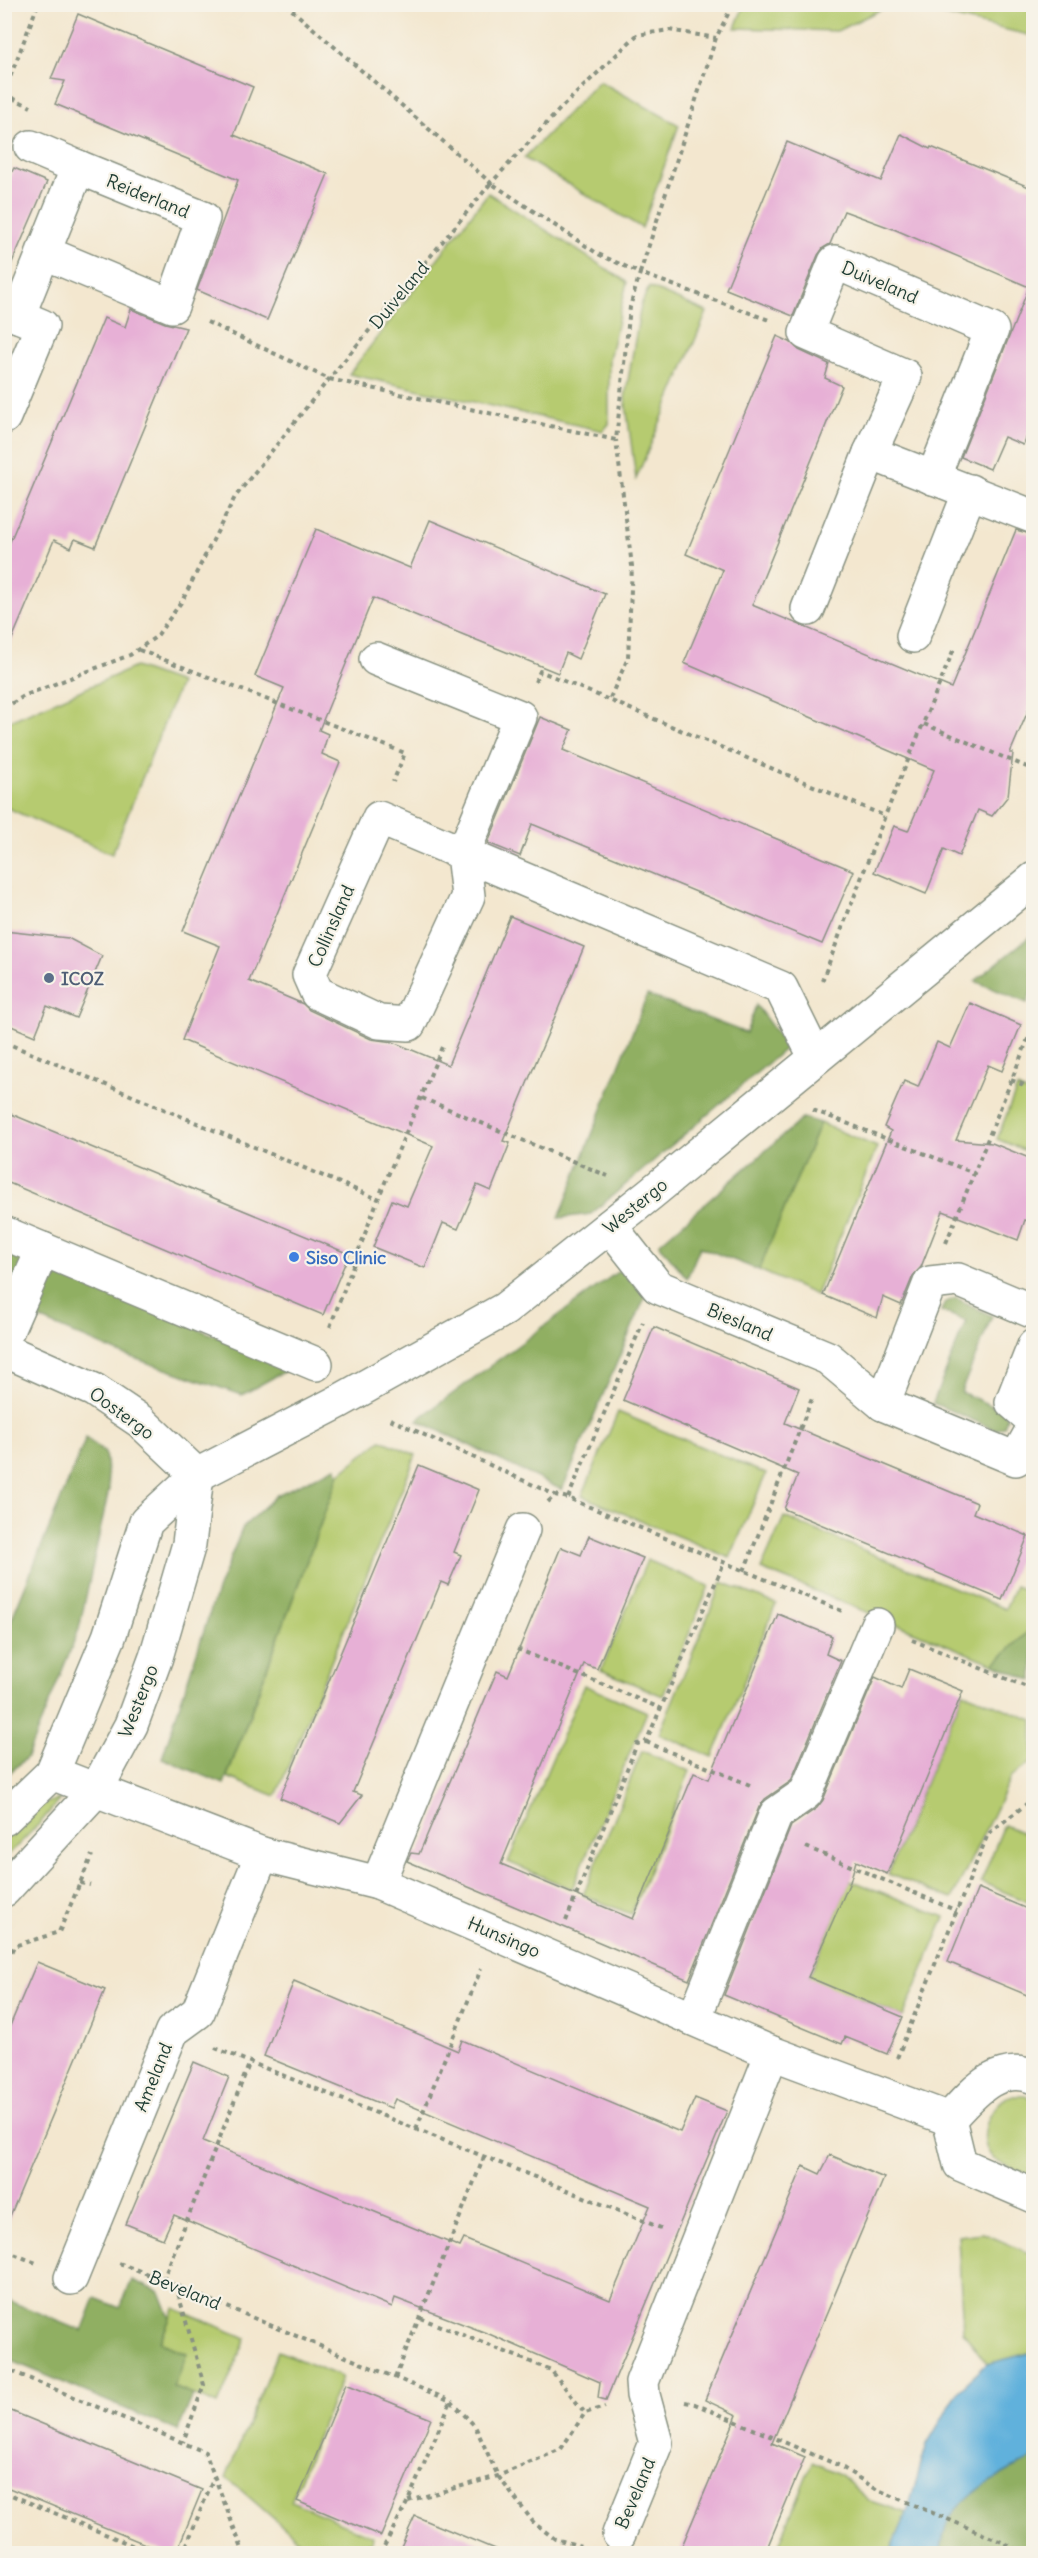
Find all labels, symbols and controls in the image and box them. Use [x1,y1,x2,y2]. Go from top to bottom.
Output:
street label: Reiderland [103,169,193,223]
street label: Duiveland [364,256,434,333]
street label: Duiveland [838,256,922,309]
street label: Collinsland [303,881,360,971]
place label: ICOZ [61,967,104,990]
marker: ICOZ [42,971,56,985]
street label: Westergo [598,1173,672,1239]
place label: Siso Clinic [306,1246,386,1269]
marker: Siso Clinic [287,1250,301,1264]
street label: Biesland [704,1298,777,1346]
street label: Oostergo [85,1382,159,1444]
street label: Westergo [113,1661,163,1741]
street label: Hunsingo [464,1911,544,1963]
street label: Ameland [129,2039,177,2115]
street label: Beveland [146,2265,225,2315]
street label: Beveland [610,2453,660,2532]

